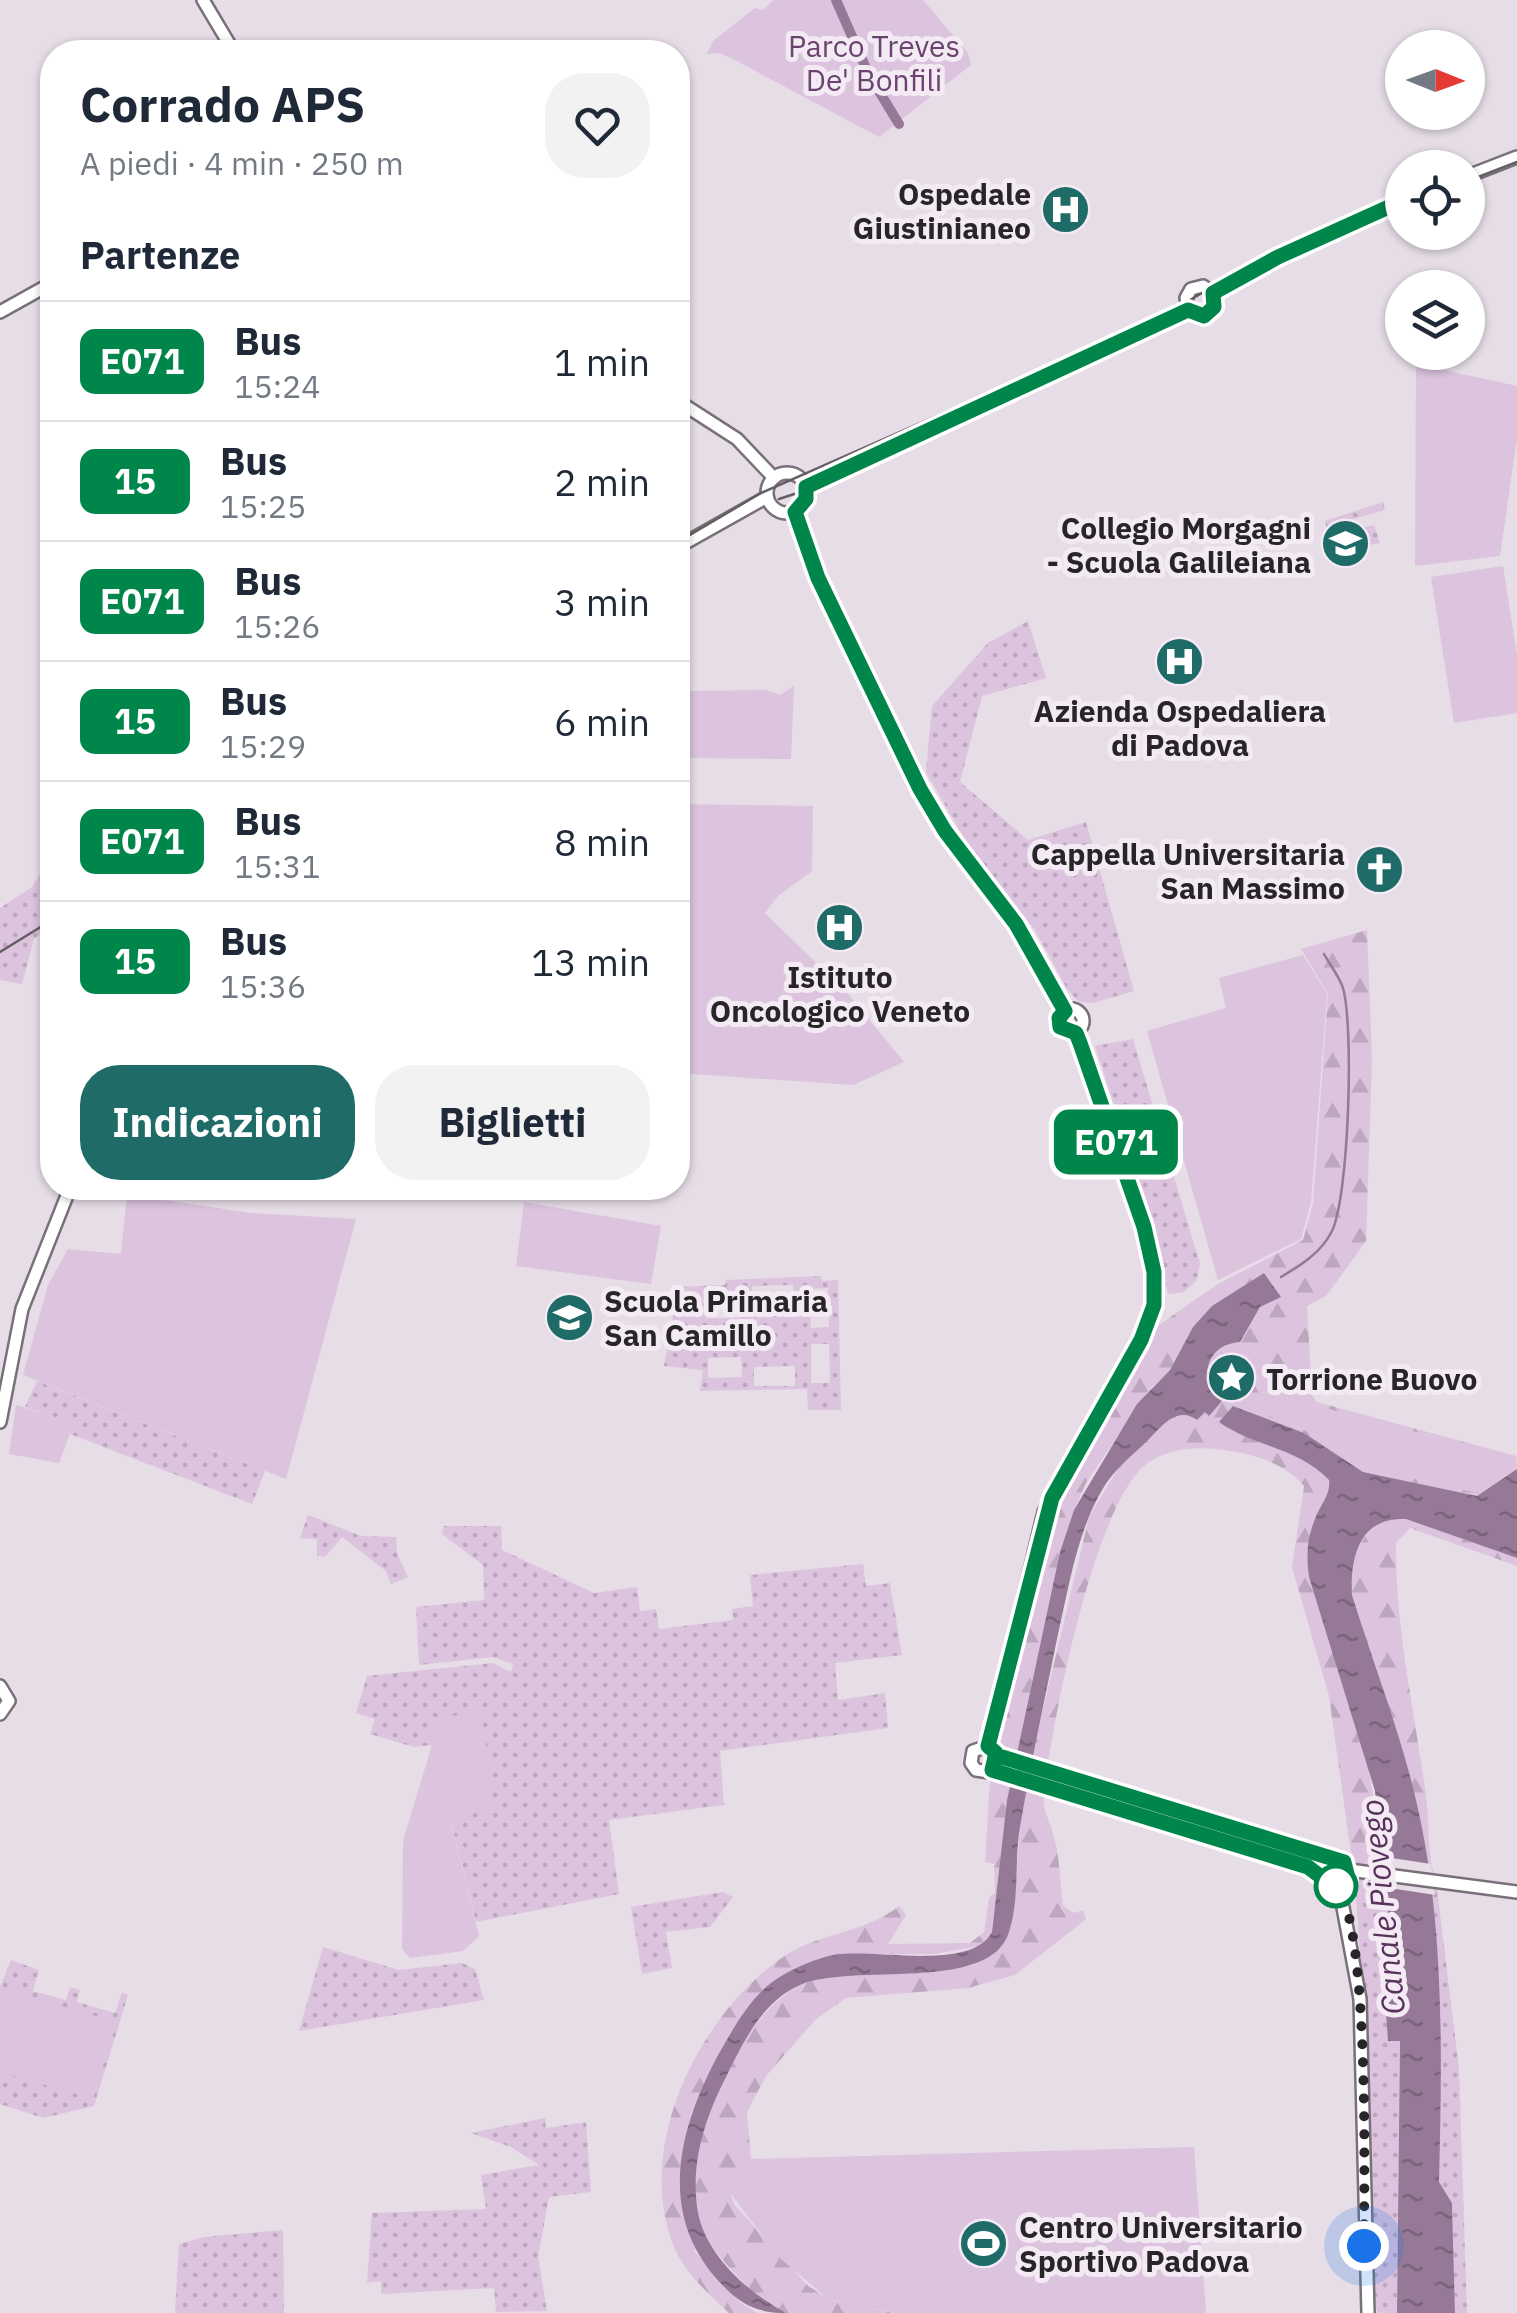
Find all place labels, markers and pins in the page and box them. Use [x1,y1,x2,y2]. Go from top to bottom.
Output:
place label: Ospedale Giustinianeo [853,174,1031,247]
hospital icon: Ospedale Giustinianeo [1040,184,1092,236]
place label: Collegio Morgagni - Scuola Galileiana [1047,508,1311,581]
school or university icon: Collegio Morgagni - Scuola Galileiana [1320,518,1372,570]
hospital icon: Azienda Ospedaliera di Padova [1154,635,1206,687]
place label: Azienda Ospedaliera di Padova [1034,691,1326,764]
place label: Cappella Universitaria San Massimo [1031,834,1345,907]
church icon: Cappella Universitaria San Massimo [1354,844,1406,896]
hospital icon: Istituto Oncologico Veneto [814,901,866,953]
place label: Istituto Oncologico Veneto [710,957,970,1030]
place label: Scuola Primaria San Camillo [604,1281,828,1354]
school or university icon: Scuola Primaria San Camillo [543,1291,595,1343]
place icon: Torrione Buovo [1205,1352,1257,1404]
place label: Torrione Buovo [1266,1359,1477,1398]
unlabelled marker [1315,1865,1357,1907]
place label: Centro Universitario Sportivo Padova [1019,2207,1303,2280]
sports icon: Centro Universitario Sportivo Padova [958,2217,1010,2269]

